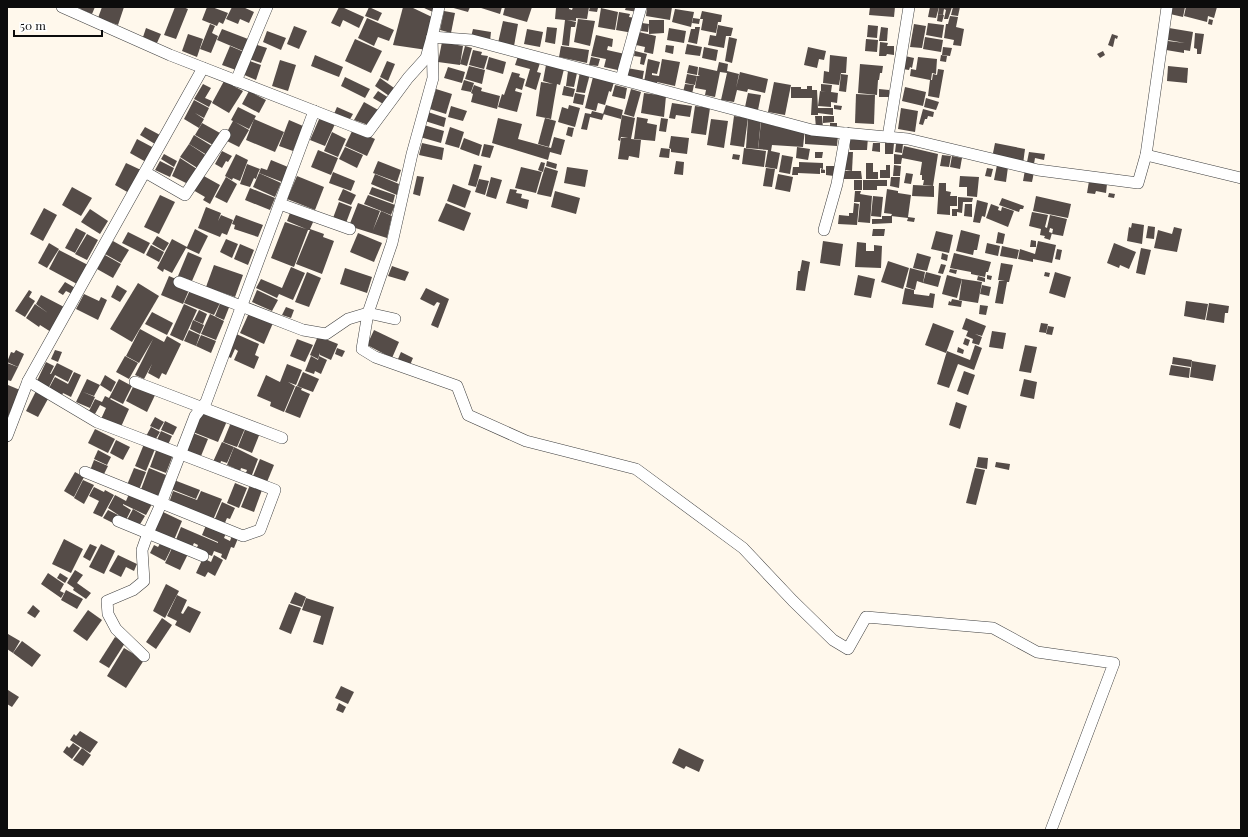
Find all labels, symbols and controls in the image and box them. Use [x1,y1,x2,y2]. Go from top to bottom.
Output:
scale bar [14,12,102,38]
text: 50 m [20,17,46,33]

